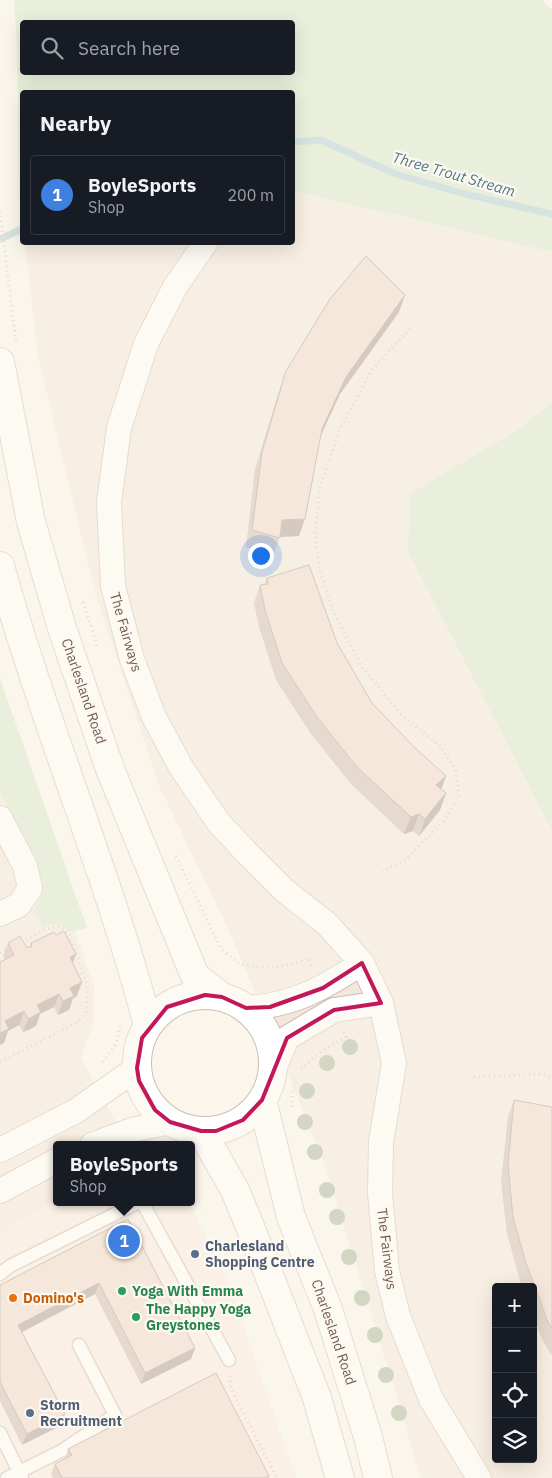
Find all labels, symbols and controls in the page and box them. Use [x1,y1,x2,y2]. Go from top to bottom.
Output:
search box [20,20,295,75]
icon: search [38,34,66,62]
text: Search here [78,36,180,60]
text: Nearby [40,109,111,137]
water label: Three Trout Stream [390,147,518,201]
text: BoyleSports [88,173,196,197]
text: 1 [52,185,62,205]
text: 200 m [227,185,274,205]
text: Shop [88,197,125,217]
your location [248,543,274,569]
street label: The Fairways [106,590,146,674]
street label: Charlesland Road [58,636,110,746]
popup [53,1141,195,1206]
text: BoyleSports [70,1152,178,1176]
text: Shop [70,1176,106,1196]
street label: The Fairways [373,1207,401,1291]
pin: 1 [108,1222,140,1260]
place label: Charlesland Shopping Centre [205,1237,315,1271]
marker: Charlesland Shopping Centre [189,1248,201,1260]
street label: Charlesland Road [308,1277,360,1387]
place label: Yoga With Emma [132,1282,243,1300]
map controls [492,1283,537,1463]
button: + [492,1283,537,1328]
marker: Yoga With Emma [116,1285,128,1297]
place label: Domino's [23,1289,84,1307]
marker: Domino's [7,1292,19,1304]
place label: The Happy Yoga Greystones [146,1300,251,1334]
marker: The Happy Yoga Greystones [130,1311,142,1323]
button: − [492,1328,537,1373]
button: locate [492,1373,537,1418]
place label: Storm Recruitment [40,1396,122,1430]
marker: Storm Recruitment [24,1407,36,1419]
button: layers [492,1418,537,1463]

